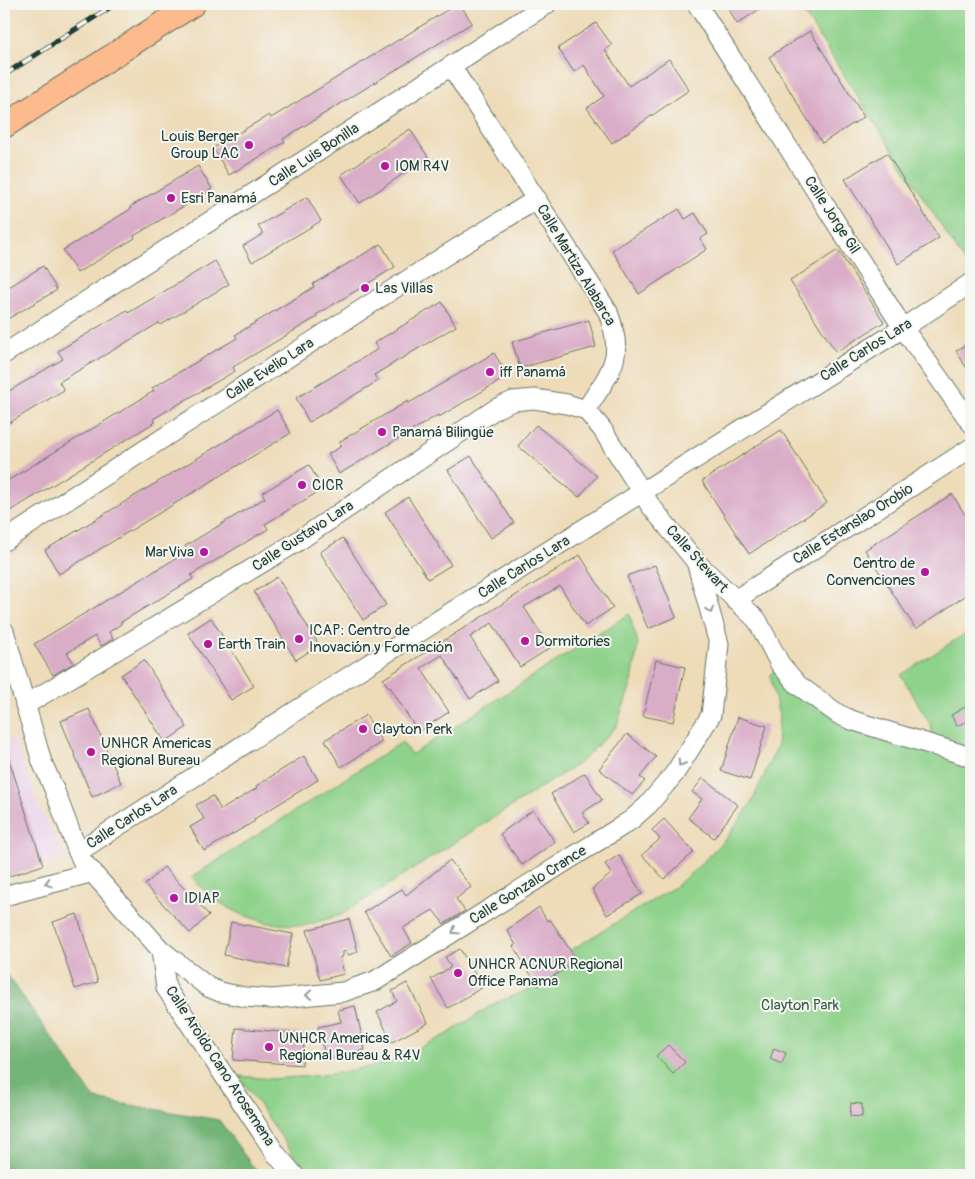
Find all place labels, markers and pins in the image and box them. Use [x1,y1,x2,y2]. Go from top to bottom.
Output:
place label: Louis Berger Group LAC [161,127,240,163]
marker: Louis Berger Group LAC [243,139,255,151]
place label: IOM R4V [395,157,449,176]
marker: IOM R4V [379,160,391,172]
place label: Esri Panamá [181,189,257,208]
marker: Esri Panamá [165,192,177,204]
place label: Las Villas [375,279,433,298]
marker: Las Villas [359,282,371,294]
place label: iff Panamá [500,363,566,382]
marker: iff Panamá [484,366,496,378]
place label: Panamá Bilingüe [392,423,494,442]
marker: Panamá Bilingüe [376,426,388,438]
place label: CICR [312,476,344,495]
marker: CICR [296,479,308,491]
place label: MarViva [145,543,194,562]
marker: MarViva [198,546,210,558]
place label: Centro de Convenciones [826,554,916,590]
marker: Centro de Convenciones [919,566,931,578]
place label: ICAP: Centro de Inovación y Formación [309,621,453,657]
place label: Dormitories [535,632,610,651]
marker: ICAP: Centro de Inovación y Formación [293,633,305,645]
place label: Earth Train [218,635,286,654]
marker: Dormitories [519,635,531,647]
marker: Earth Train [202,638,214,650]
place label: Clayton Perk [373,720,453,739]
marker: Clayton Perk [357,723,369,735]
place label: UNHCR Americas Regional Bureau [101,734,212,770]
marker: UNHCR Americas Regional Bureau [85,746,97,758]
place label: IDIAP [184,889,220,908]
marker: IDIAP [168,892,180,904]
place label: UNHCR ACNUR Regional Office Panama [468,955,623,991]
marker: UNHCR ACNUR Regional Office Panama [452,967,464,979]
place label: UNHCR Americas Regional Bureau & R4V [279,1029,420,1065]
marker: UNHCR Americas Regional Bureau & R4V [263,1041,275,1053]

